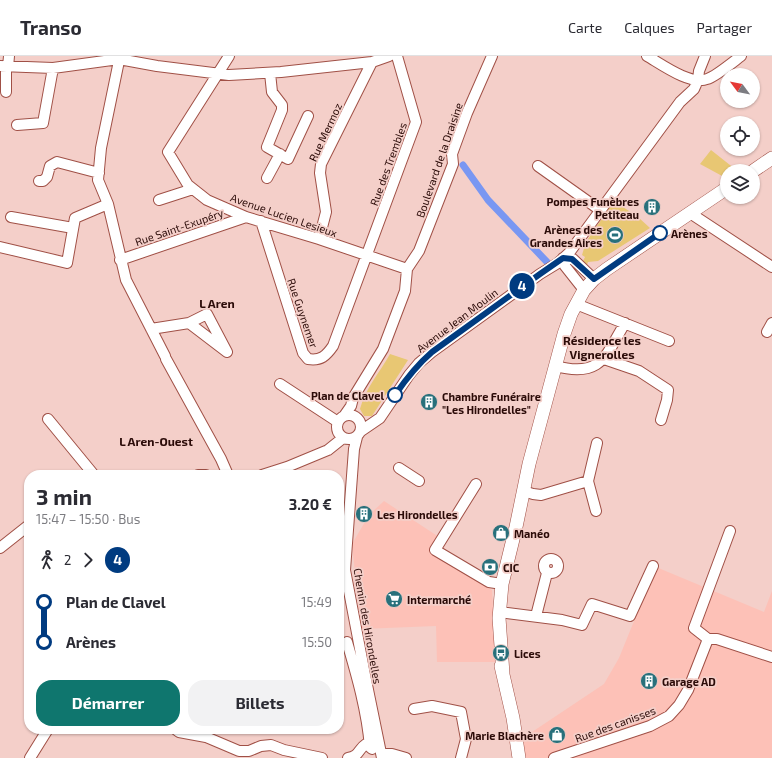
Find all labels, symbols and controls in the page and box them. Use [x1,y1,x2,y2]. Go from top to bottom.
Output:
text: Transo [20,16,82,39]
text: Carte [568,19,602,36]
text: Calques [624,19,675,36]
text: Partager [697,19,752,36]
north arrow [720,68,760,108]
map controls [720,68,760,204]
street label: Rue Mermoz [306,100,344,163]
street label: Boulevard de la Draisine [413,101,465,219]
button: locate [720,116,760,156]
street label: Rue des Trembles [367,120,409,207]
button: layers [720,164,760,204]
street label: Avenue Lucien Lesieux [229,191,339,239]
place label: Pompes Funèbres Petiteau [547,195,639,221]
building icon: Pompes Funèbres Petiteau [642,197,662,217]
street label: Rue Saint-Exupéry [133,206,225,248]
place label: Arènes des Grandes Aires [530,223,602,249]
sports icon: Arènes des Grandes Aires [605,225,625,245]
marker: Arènes [652,225,668,241]
place label: Arènes [671,227,708,240]
line badge: 4 [509,273,535,299]
street label: Rue Guynemer [285,277,321,350]
text: 4 [518,277,526,294]
street label: Avenue Jean Moulin [414,285,500,355]
district label: L Aren [199,296,235,310]
district label: Résidence les Vignerolles [563,333,641,361]
marker: Plan de Clavel [387,387,403,403]
place label: Plan de Clavel [311,389,384,402]
place label: Chambre Funéraire "Les Hirondelles" [442,390,541,416]
building icon: Chambre Funéraire "Les Hirondelles" [419,392,439,412]
district label: L Aren-Ouest [119,434,193,448]
text: 3 min [36,483,92,509]
text: 3.20 € [289,495,332,513]
building icon: Les Hirondelles [354,504,374,524]
place label: Les Hirondelles [377,508,458,521]
text: 15:47 – 15:50 · Bus [36,511,140,527]
shop icon: Manéo [491,523,511,543]
place label: Manéo [514,527,550,540]
icon: walk [36,549,58,571]
icon: forward [77,549,99,571]
text: 4 [113,551,122,568]
text: 2 [64,552,71,568]
bank icon: CIC [480,557,500,577]
place label: CIC [503,561,520,574]
street label: Chemin des Hirondelles [351,567,385,685]
supermarket icon: Intermarché [384,589,404,609]
text: Plan de Clavel [66,593,166,611]
place label: Intermarché [407,593,471,606]
text: 15:49 [301,594,332,610]
text: Arènes [66,633,116,651]
text: 15:50 [302,634,332,650]
bus stop icon: Lices [491,643,511,663]
place label: Lices [514,647,541,660]
building icon: Garage AD [639,671,659,691]
place label: Garage AD [662,675,716,688]
button: Démarrer [36,680,180,726]
button: Billets [188,680,332,726]
street label: Rue des canisses [573,703,657,745]
shop icon: Marie Blachère [547,725,567,745]
place label: Marie Blachère [465,729,544,742]

